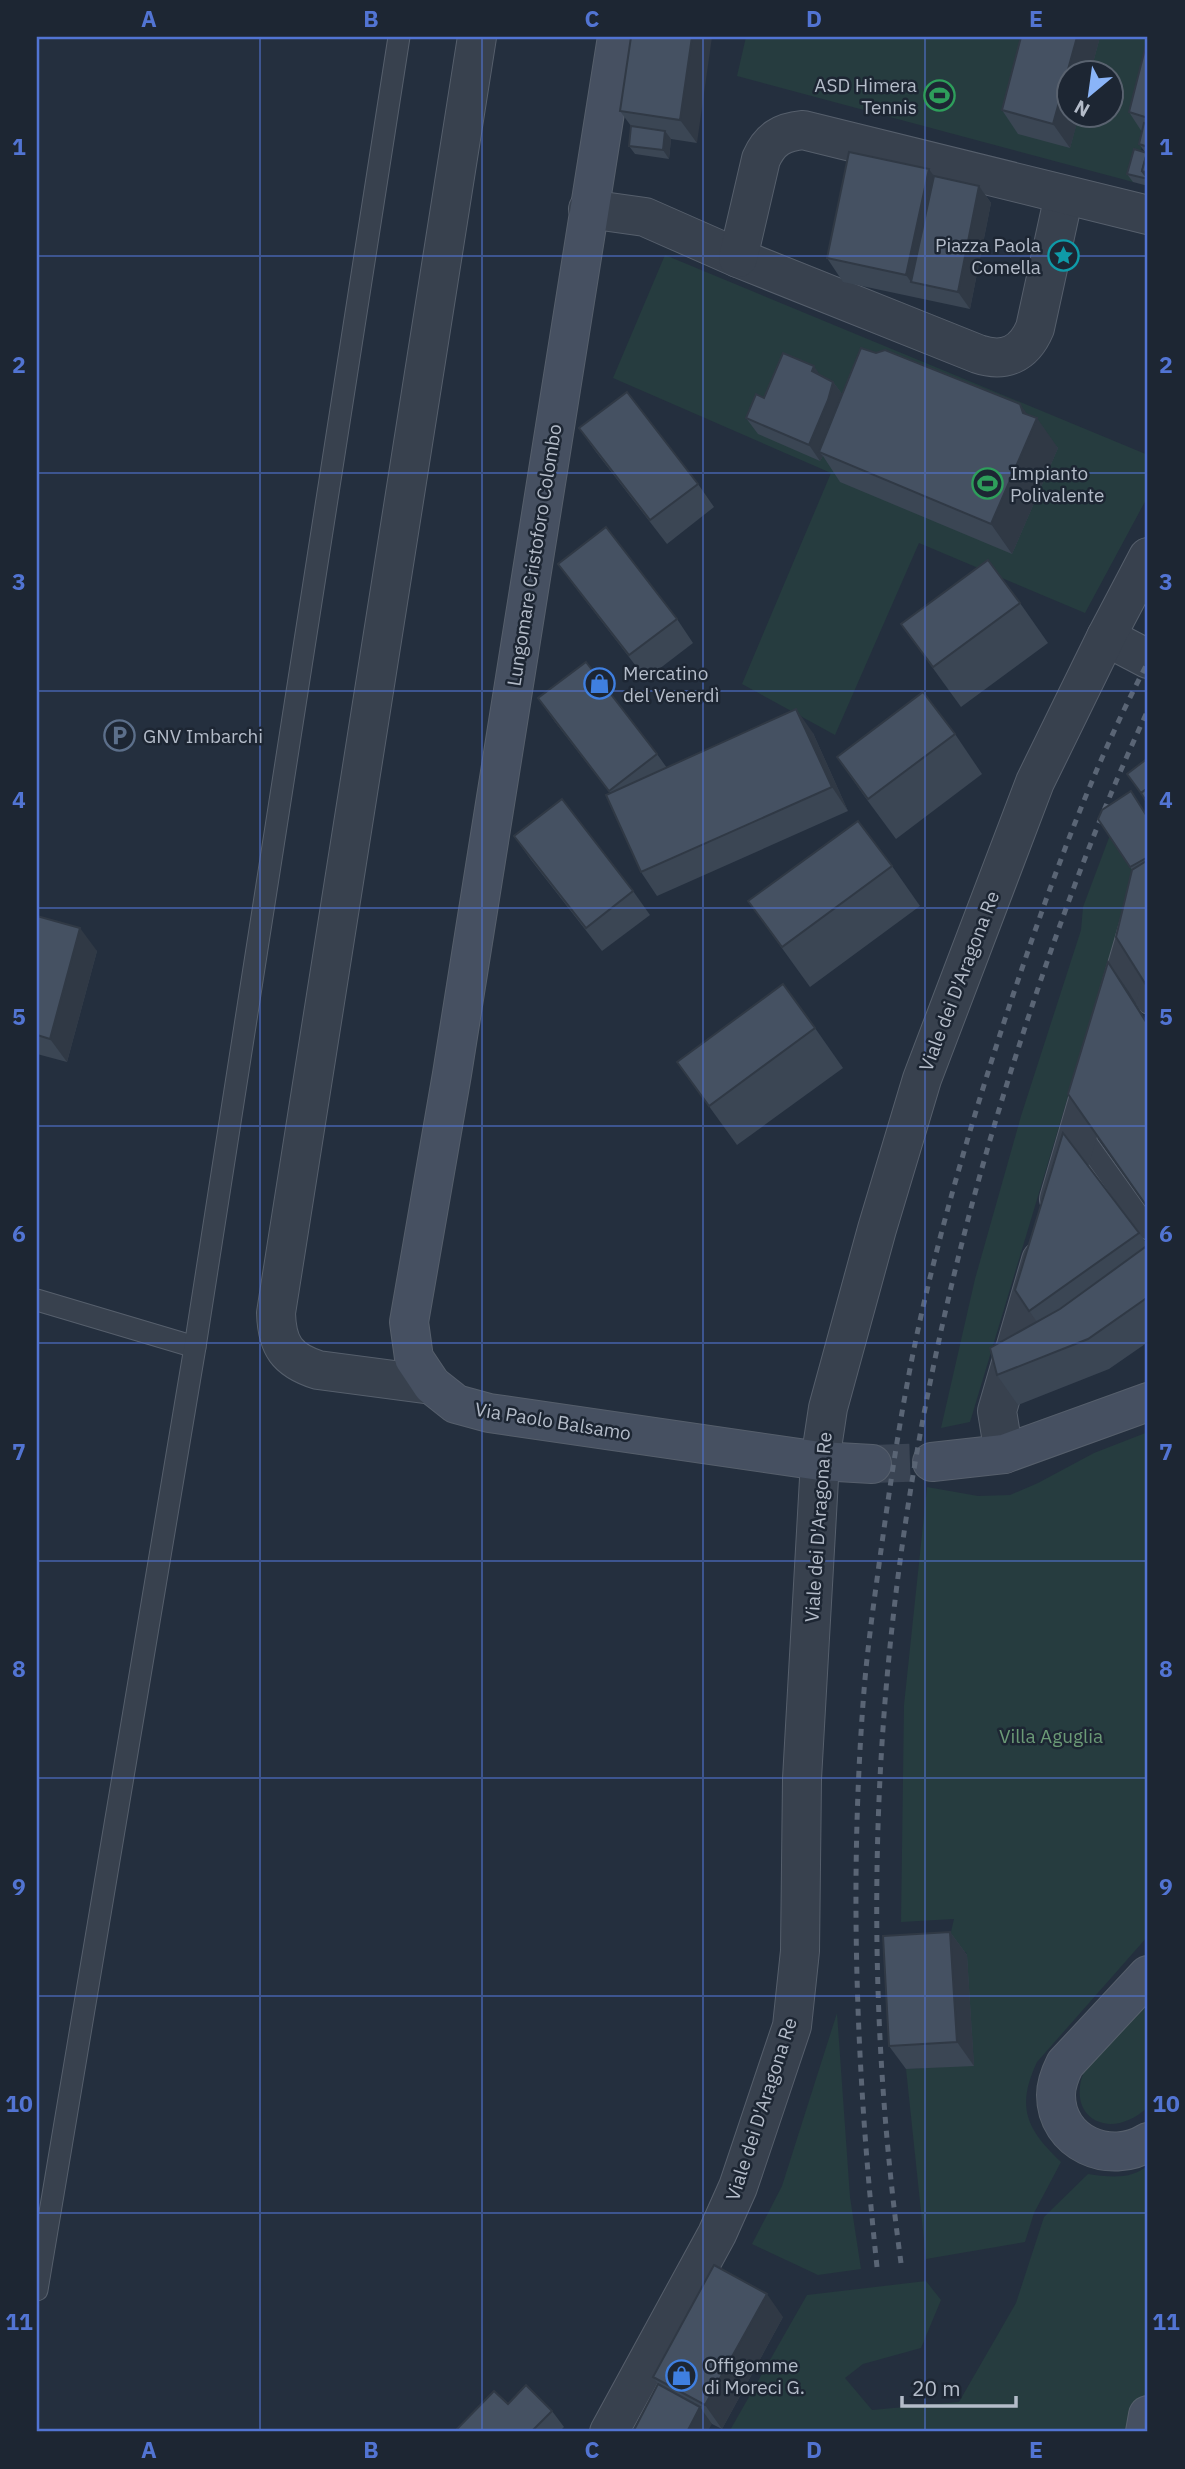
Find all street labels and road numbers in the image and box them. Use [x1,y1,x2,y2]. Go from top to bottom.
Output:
street label: Lungomare Cristoforo Colombo [501,422,567,688]
street label: Viale dei D'Aragona Re [914,888,1004,1074]
street label: Via Paolo Balsamo [473,1397,633,1445]
street label: Viale dei D'Aragona Re [799,1431,837,1623]
street label: Viale dei D'Aragona Re [720,2014,802,2204]

